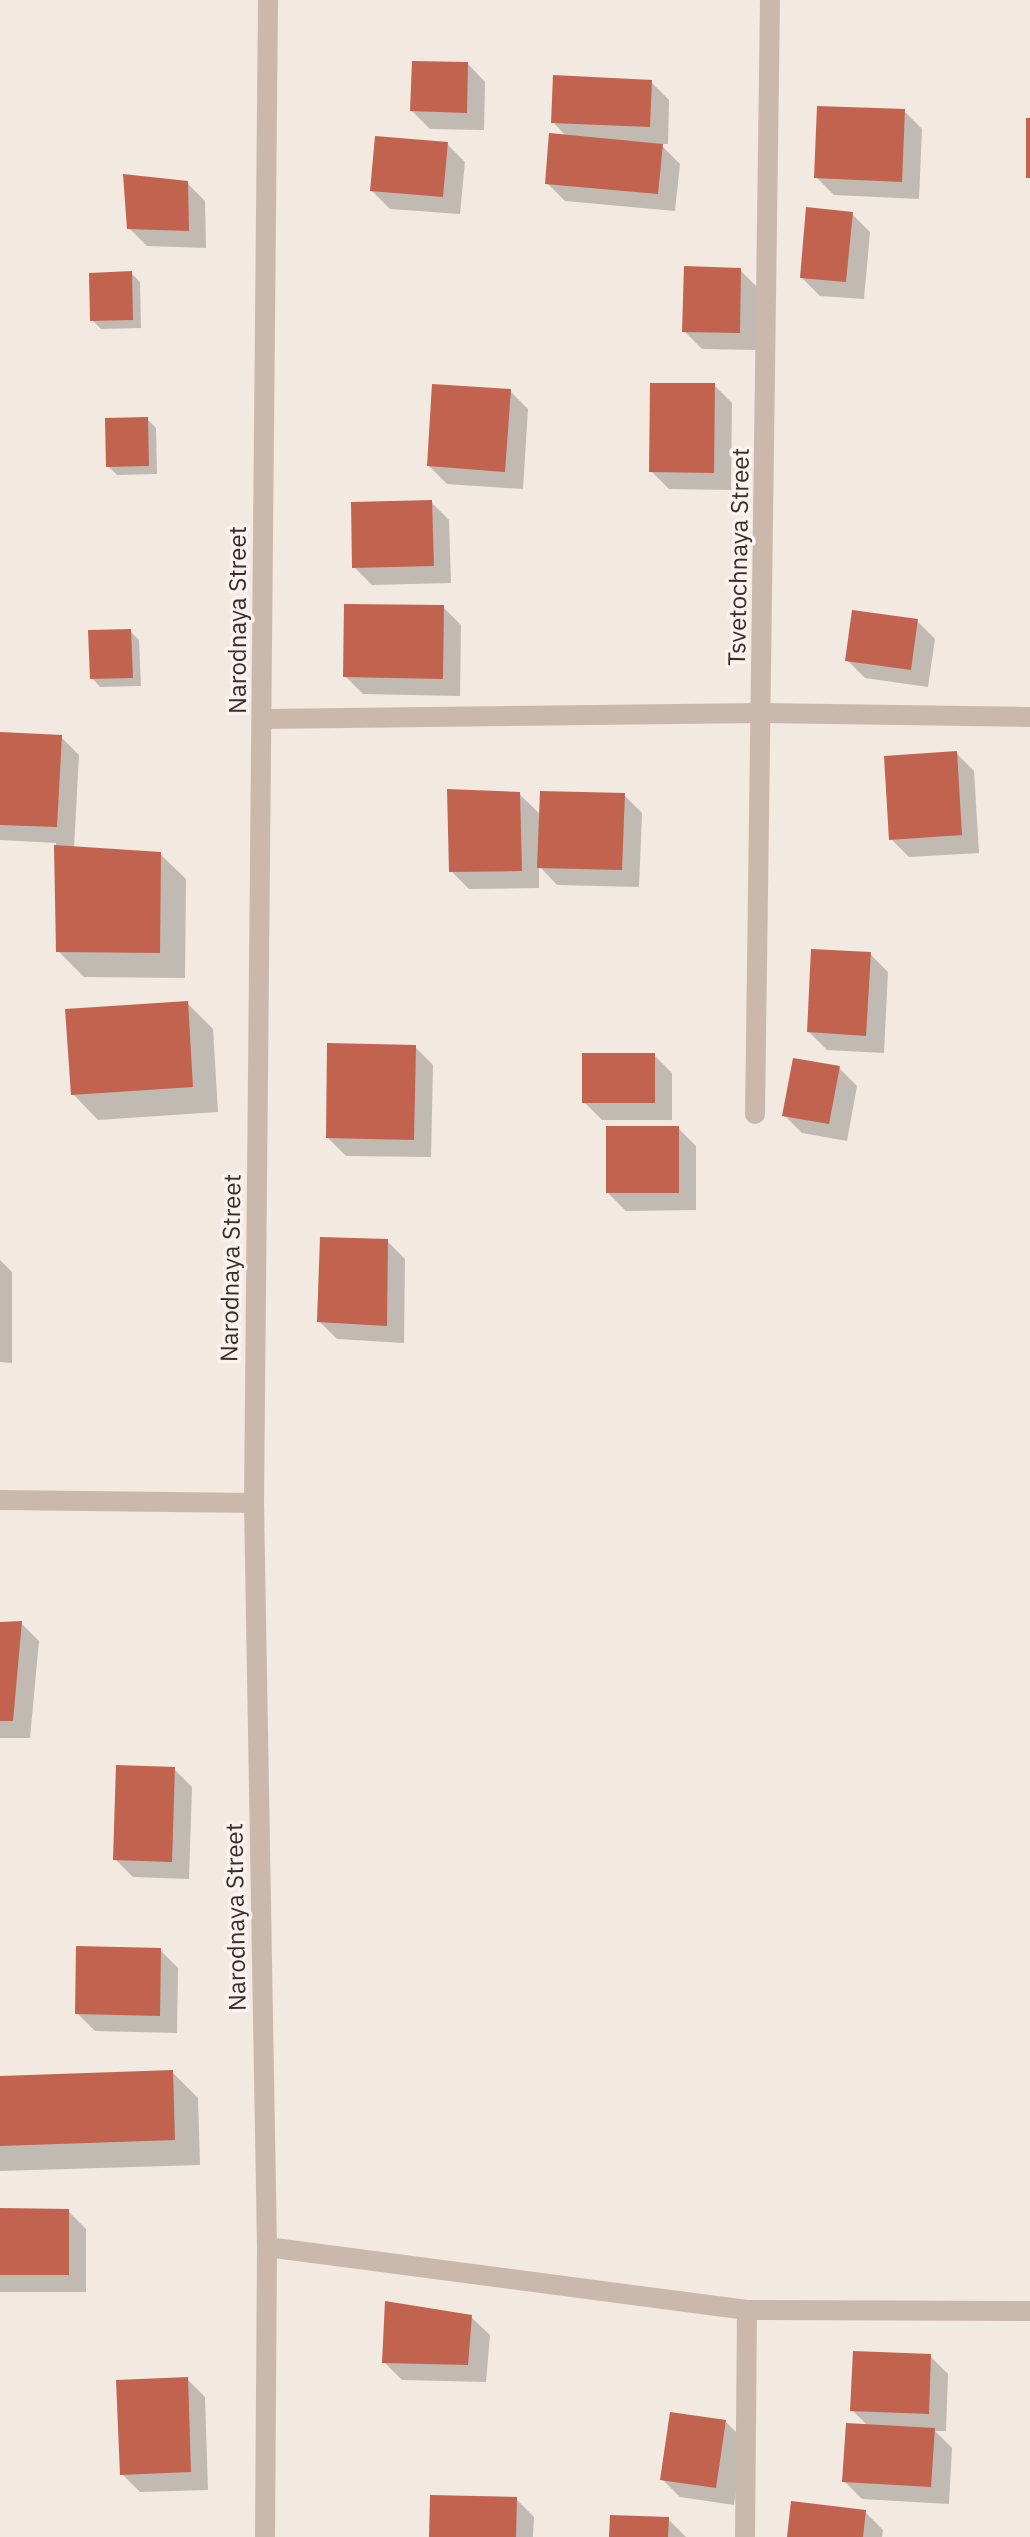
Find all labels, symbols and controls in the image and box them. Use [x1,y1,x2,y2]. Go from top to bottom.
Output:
street label: Tsvetochnaya Street [720,448,756,666]
street label: Narodnaya Street [221,526,253,714]
street label: Narodnaya Street [212,1174,248,1362]
street label: Narodnaya Street [217,1823,253,2011]

